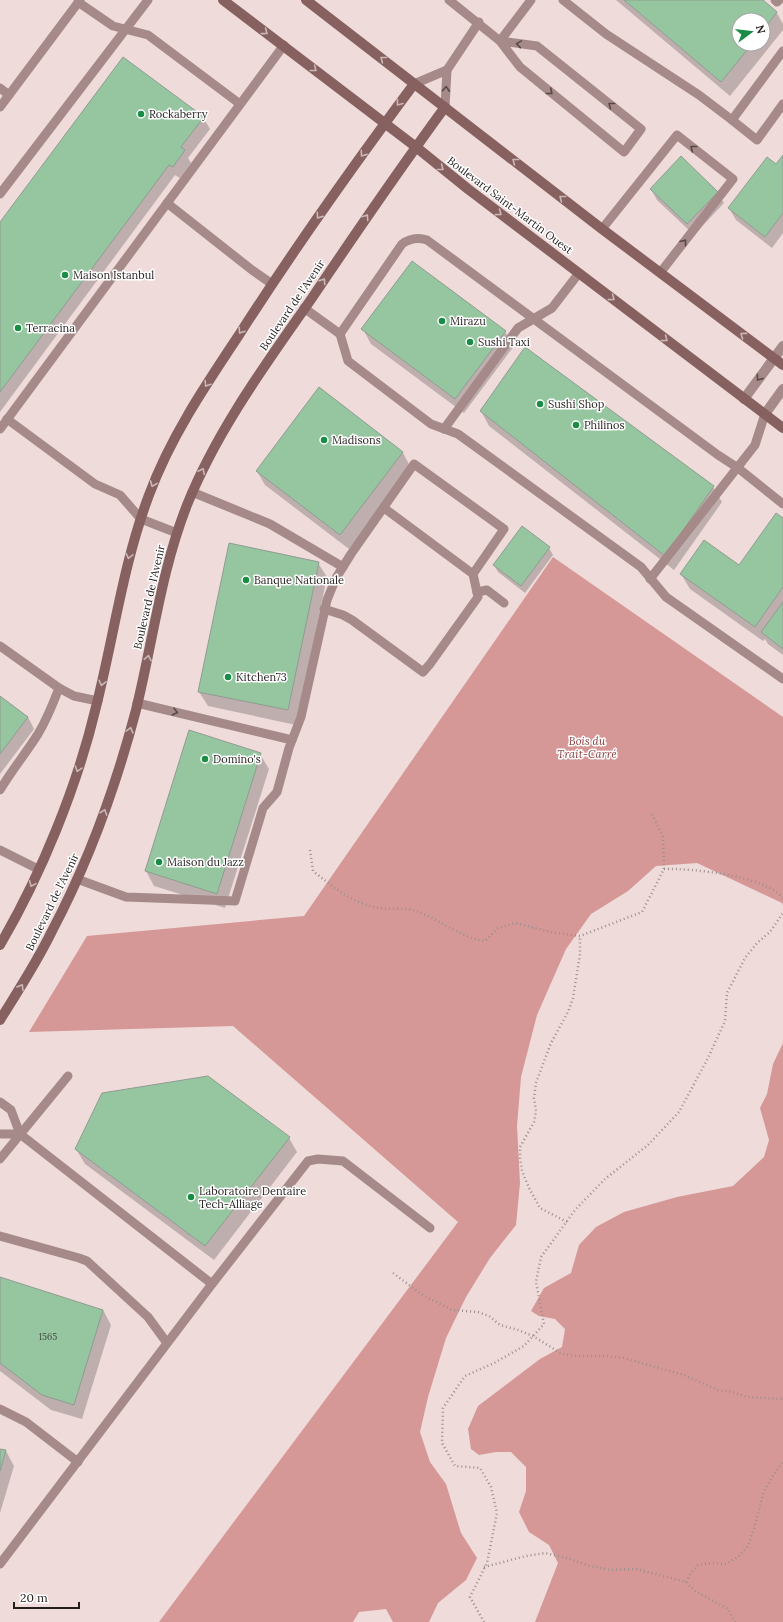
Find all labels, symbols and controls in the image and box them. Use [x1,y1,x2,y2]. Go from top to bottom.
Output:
north arrow [731,12,771,52]
text: N [753,23,769,36]
one-way arrow [261,27,268,34]
one-way arrow [515,40,522,48]
one-way arrow [381,57,388,64]
one-way arrow [310,64,317,71]
one-way arrow [441,86,450,92]
one-way arrow [546,87,553,94]
one-way arrow [397,99,404,106]
one-way arrow [608,102,615,109]
place label: Rockaberry [149,107,208,121]
marker: Rockaberry [136,109,146,119]
one-way arrow [691,145,698,152]
one-way arrow [361,149,368,156]
street label: Boulevard Saint-Martin Ouest [445,153,576,257]
one-way arrow [513,159,520,166]
one-way arrow [437,164,444,171]
one-way arrow [560,196,567,203]
one-way arrow [495,208,502,215]
one-way arrow [316,212,324,219]
one-way arrow [362,214,369,221]
one-way arrow [679,240,686,247]
street label: Boulevard de l'Avenir [256,257,328,353]
place label: Maison Istanbul [73,268,154,282]
marker: Maison Istanbul [60,270,70,280]
one-way arrow [318,278,326,285]
one-way arrow [607,293,614,300]
place label: Mirazu [450,314,486,328]
marker: Mirazu [437,316,447,326]
place label: Terracina [26,321,75,335]
marker: Terracina [13,323,23,333]
one-way arrow [238,327,246,334]
one-way arrow [740,332,747,339]
one-way arrow [661,334,668,341]
place label: Sushi Taxi [478,335,530,349]
marker: Sushi Taxi [465,337,475,347]
one-way arrow [757,374,764,381]
one-way arrow [204,380,211,387]
place label: Sushi Shop [548,397,605,411]
marker: Sushi Shop [535,399,545,409]
place label: Philinos [584,418,625,432]
marker: Philinos [571,420,581,430]
place label: Madisons [332,433,381,447]
marker: Madisons [319,435,329,445]
one-way arrow [197,467,205,475]
one-way arrow [150,480,158,488]
street label: Boulevard de l'Avenir [130,543,168,651]
one-way arrow [126,553,134,560]
place label: Banque Nationale [254,573,344,587]
marker: Banque Nationale [241,575,251,585]
one-way arrow [143,655,151,662]
place label: Kitchen73 [236,670,287,684]
marker: Kitchen73 [223,672,233,682]
one-way arrow [98,680,106,687]
one-way arrow [172,707,178,715]
one-way arrow [125,726,134,733]
park label: Bois du Trait-Carré [557,734,617,761]
place label: Domino's [213,752,261,766]
marker: Domino's [200,754,210,764]
one-way arrow [74,765,83,772]
one-way arrow [100,809,108,816]
street label: Boulevard de l'Avenir [22,851,82,953]
place label: Maison du Jazz [167,855,244,869]
marker: Maison du Jazz [154,857,164,867]
one-way arrow [29,880,37,888]
one-way arrow [16,984,23,991]
place label: Laboratoire Dentaire Tech-Alliage [199,1184,306,1211]
marker: Laboratoire Dentaire Tech-Alliage [186,1192,196,1202]
house number: 1565 [39,1331,57,1342]
scale bar [14,1584,79,1610]
text: 20 m [20,1590,48,1605]

